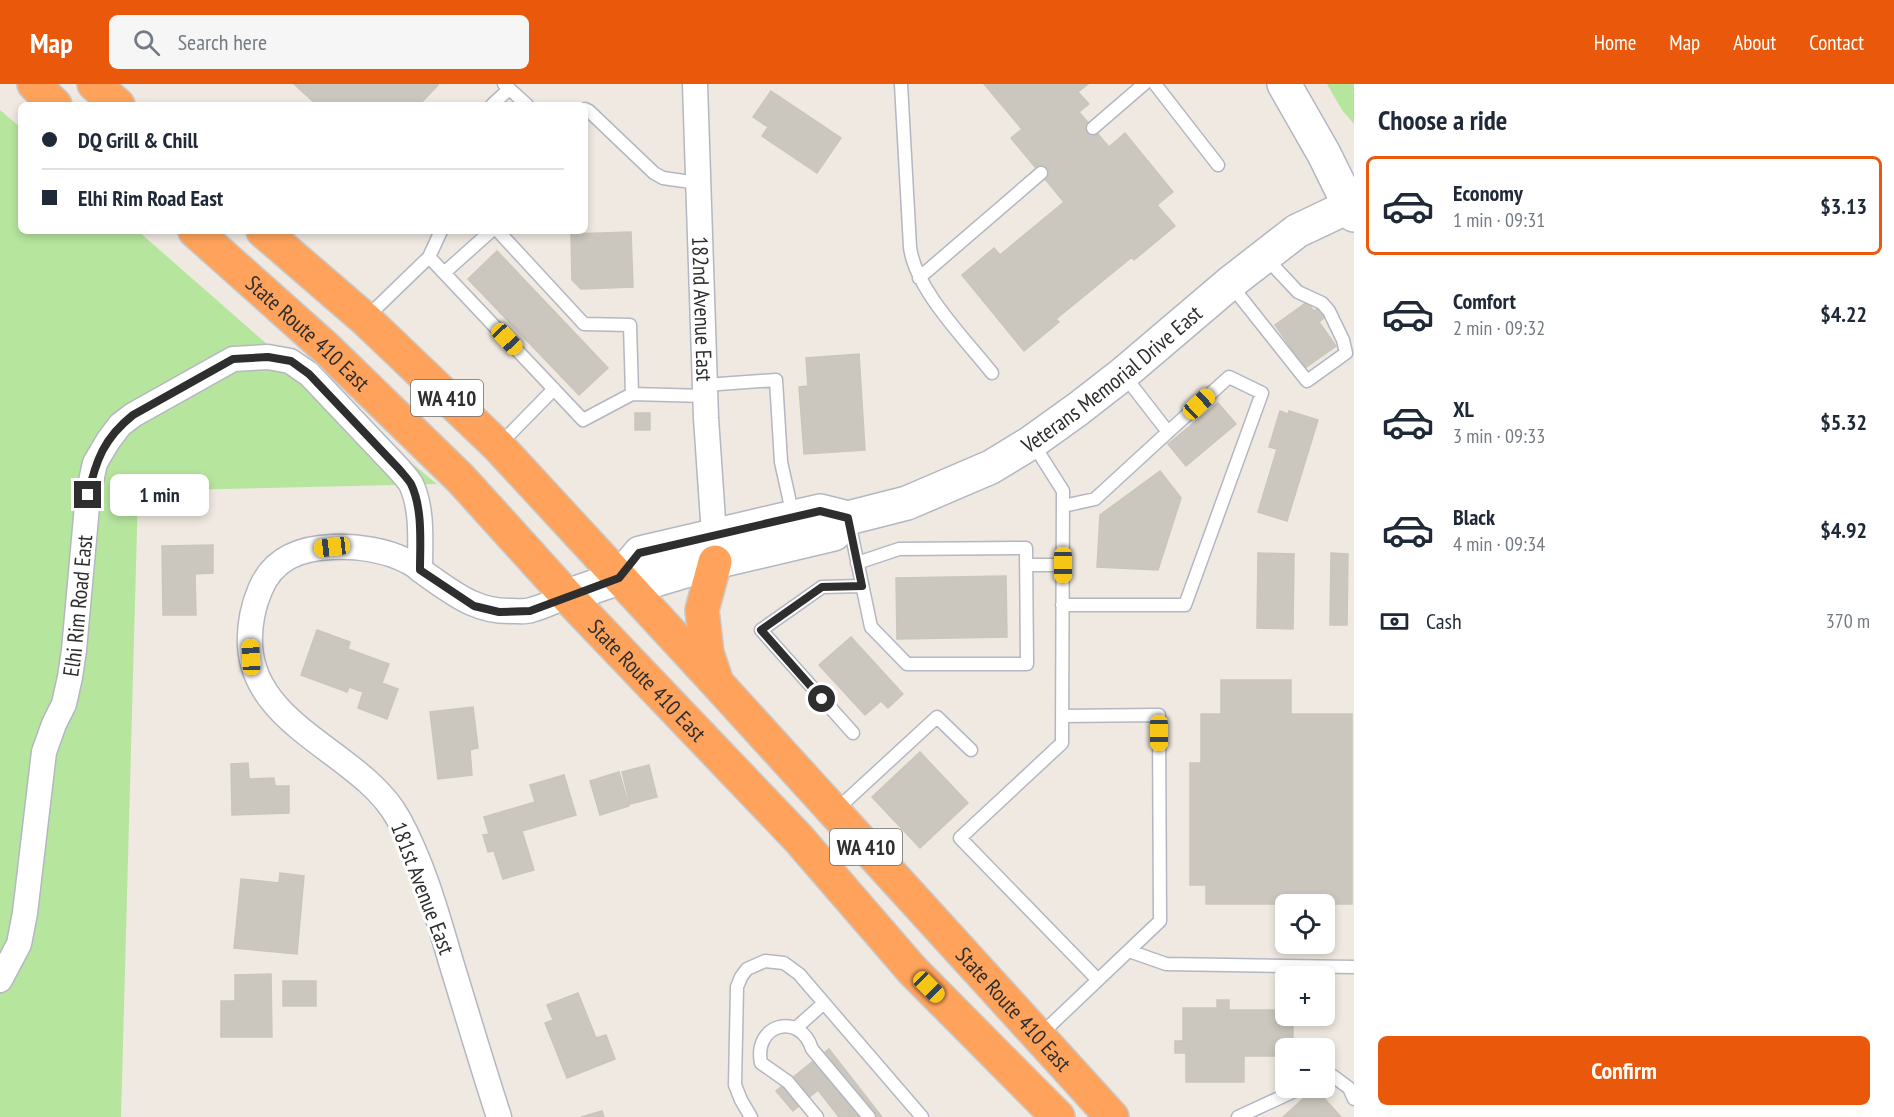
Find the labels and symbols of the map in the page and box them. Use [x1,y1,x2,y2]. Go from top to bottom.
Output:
street label: 182nd Avenue East [686,236,719,382]
street label: State Route 410 East [240,269,376,397]
street label: Veterans Memorial Drive East [1015,299,1208,460]
car [488,320,526,358]
road number: WA 410 [411,380,483,416]
car [1180,385,1218,423]
callout: 1 min [109,474,208,516]
route end [74,481,101,508]
street label: Elhi Rim Road East [56,534,98,678]
car [313,536,351,558]
car [1054,547,1072,583]
street label: State Route 410 East [582,613,712,747]
car [241,639,261,675]
route start [808,685,835,712]
car [1150,715,1168,751]
street label: 181st Avenue East [385,818,461,958]
road number: WA 410 [830,829,902,865]
street label: State Route 410 East [950,941,1077,1077]
car [910,968,948,1006]

